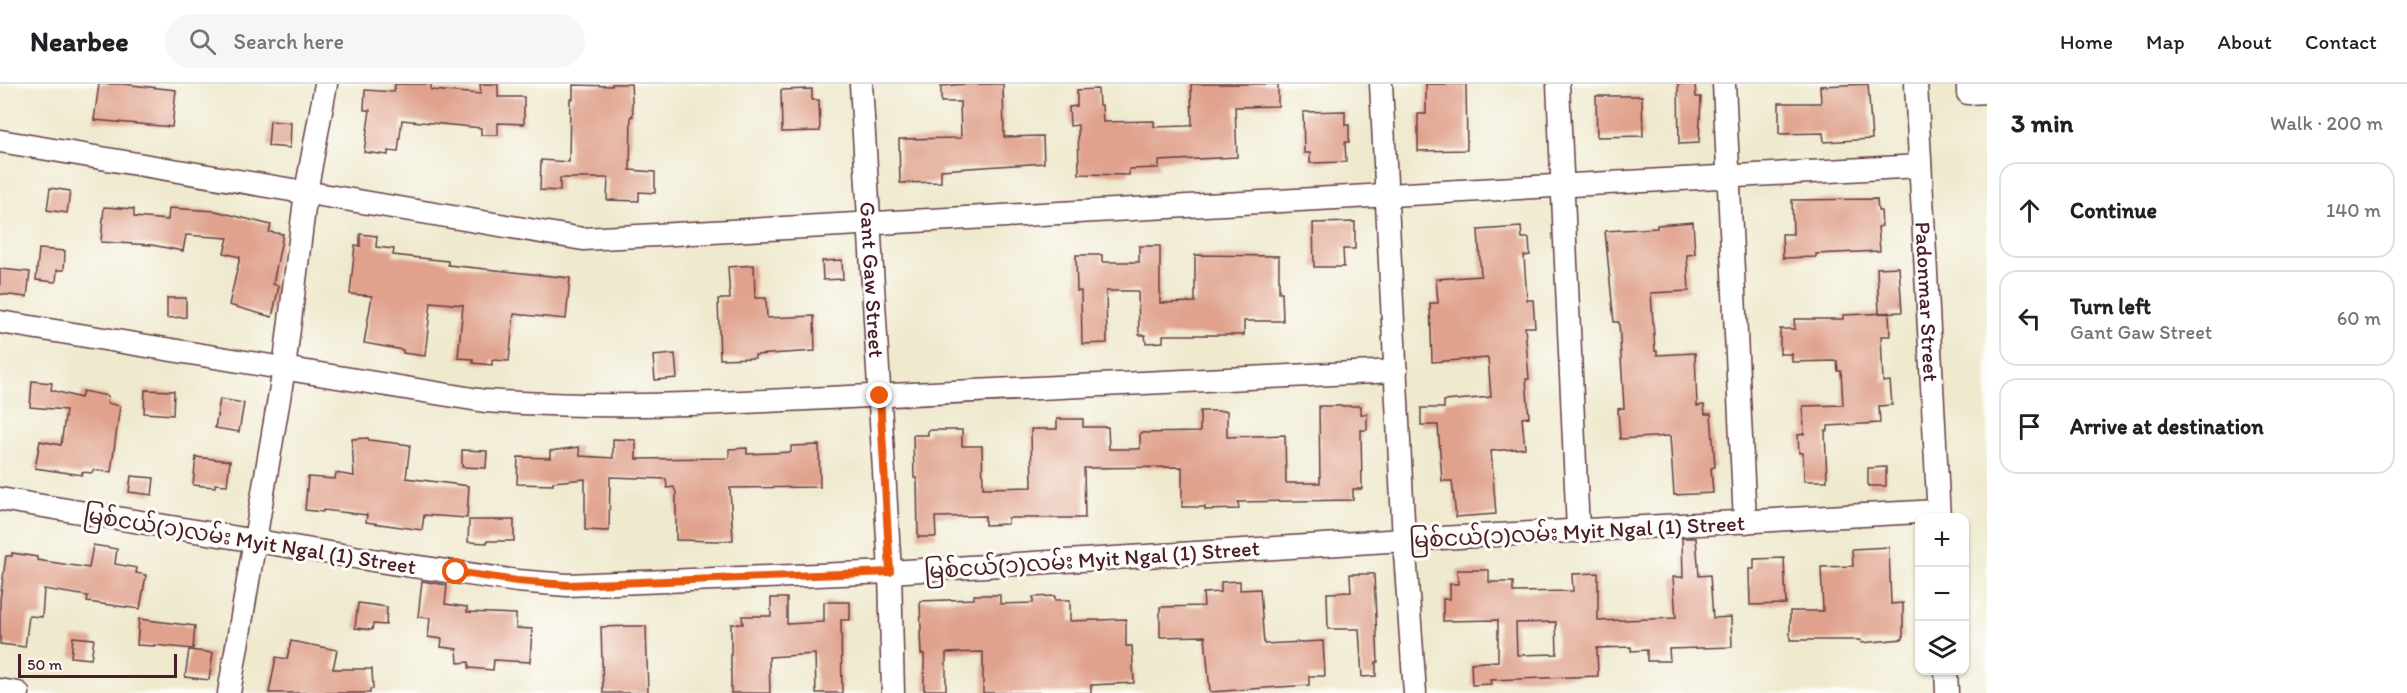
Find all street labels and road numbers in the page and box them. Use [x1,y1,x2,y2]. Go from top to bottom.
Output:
street label: Gant Gaw Street [854,201,890,359]
street label: Padonmar Street [1909,221,1945,383]
street label: မြစ်ငယ်(၁)လမ်း Myit Ngal (1) Street [81,499,418,584]
street label: မြစ်ငယ်(၁)လမ်း Myit Ngal (1) Street [1408,507,1746,558]
street label: မြစ်ငယ်(၁)လမ်း Myit Ngal (1) Street [923,532,1261,589]

